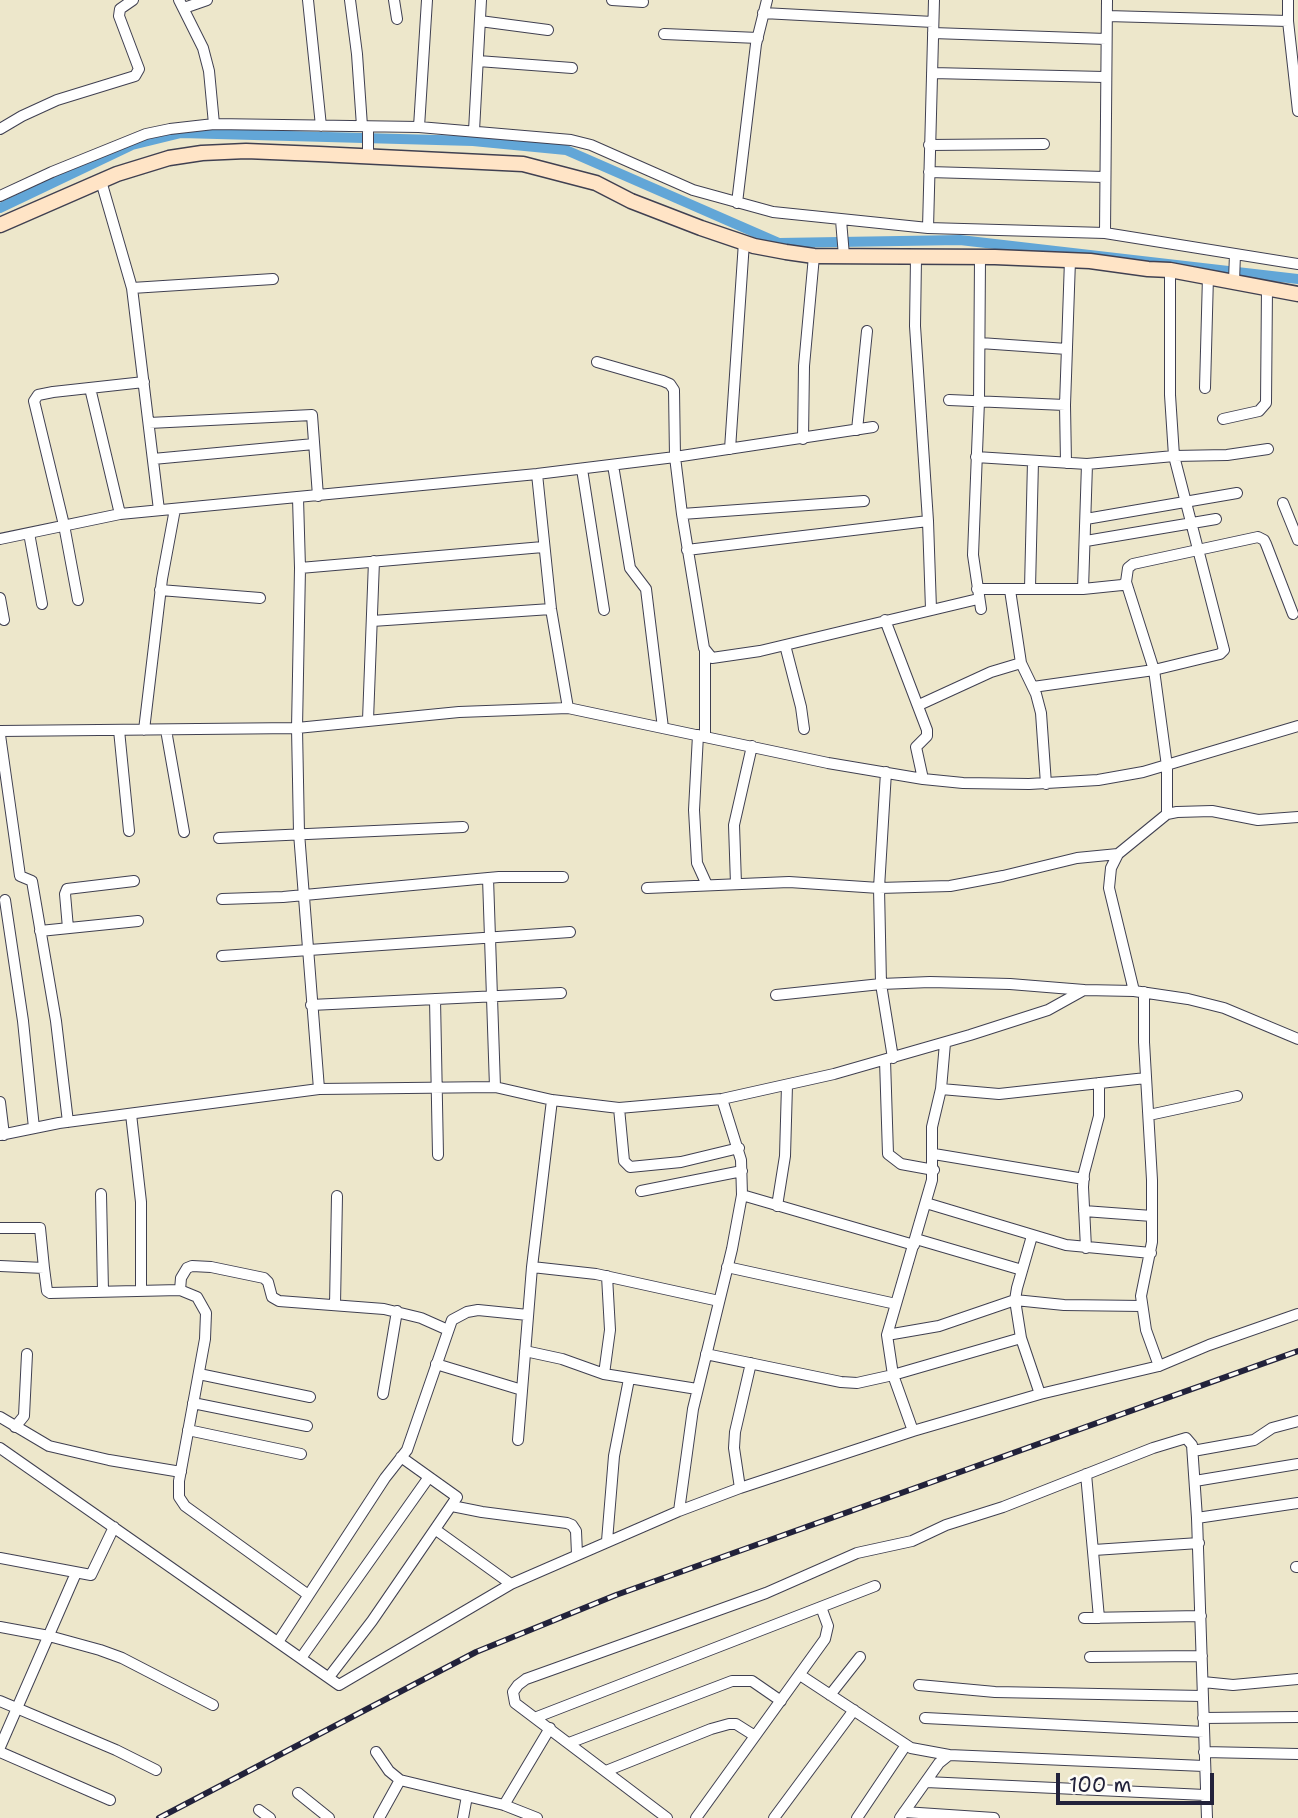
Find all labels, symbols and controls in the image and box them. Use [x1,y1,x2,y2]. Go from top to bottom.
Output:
scale bar [1060,1758,1218,1802]
text: 100 m [1069,1771,1132,1799]

